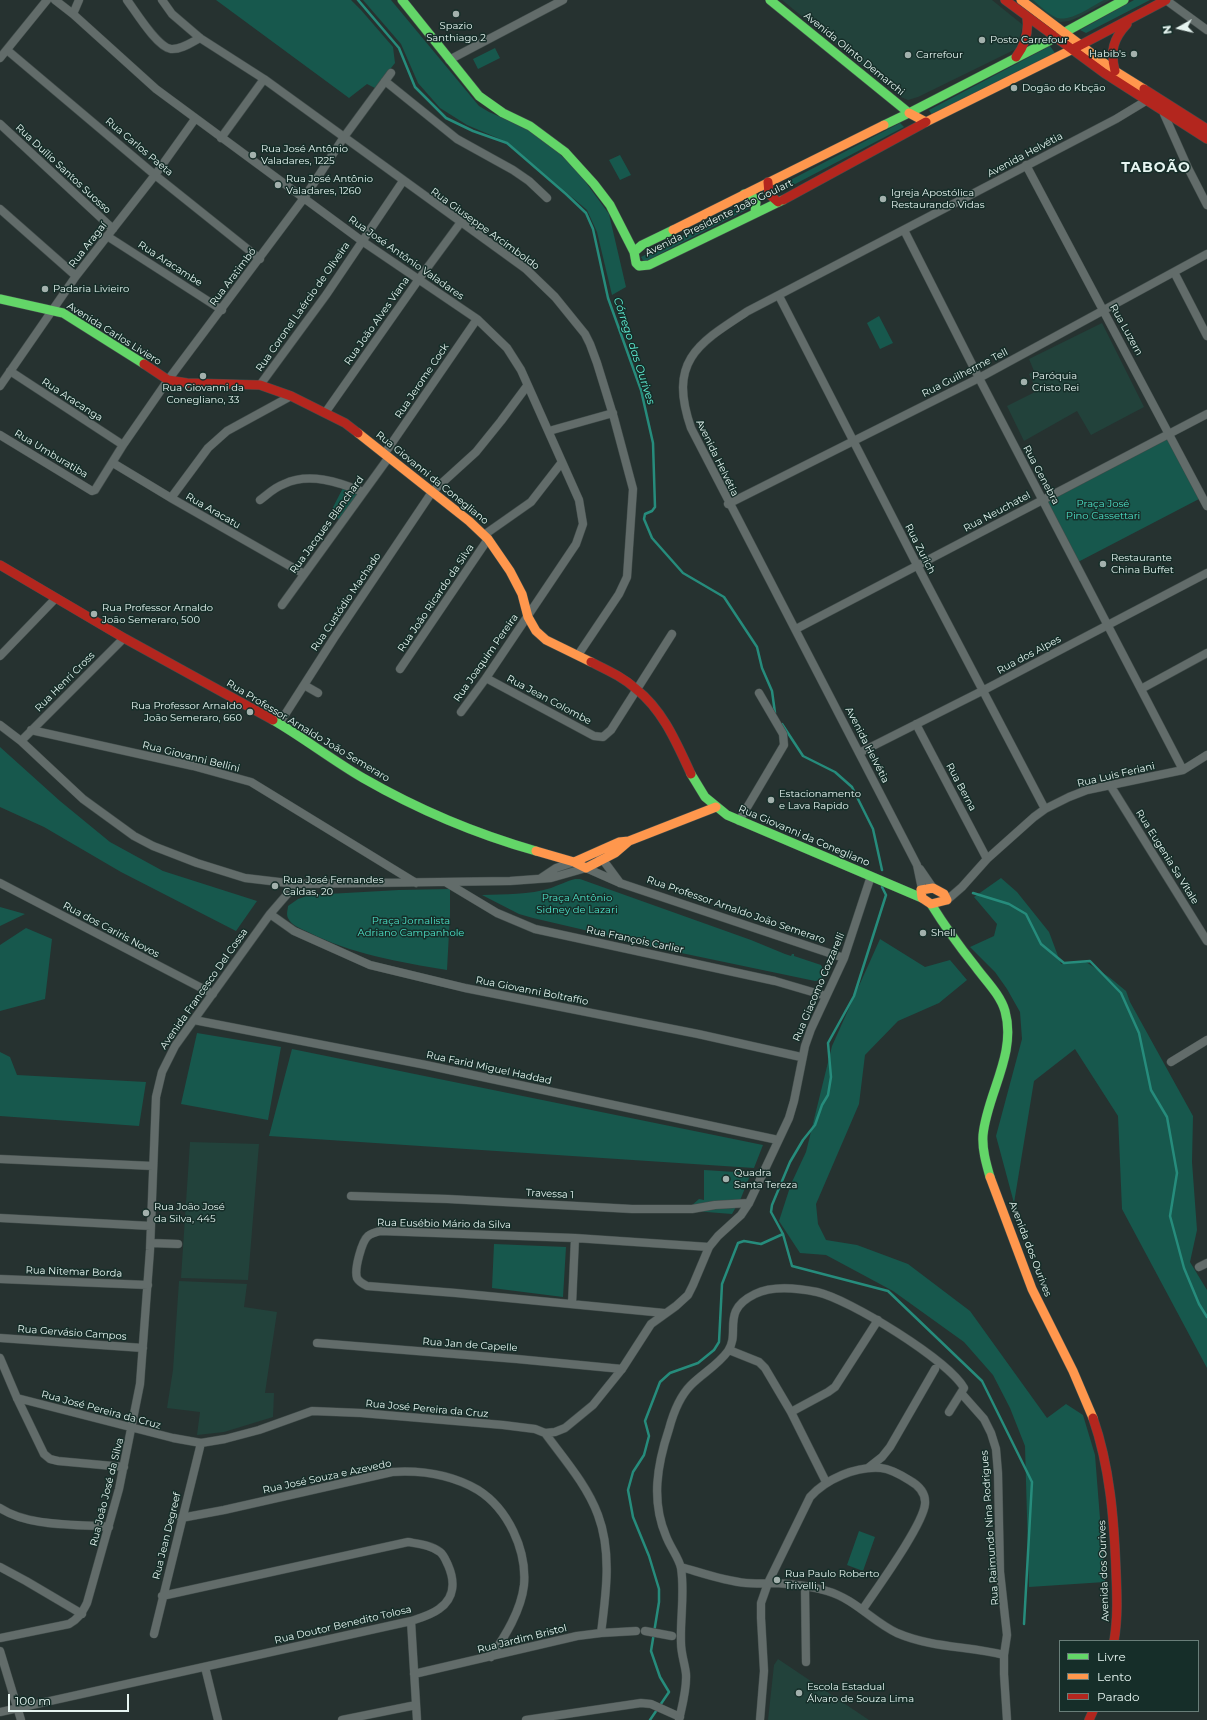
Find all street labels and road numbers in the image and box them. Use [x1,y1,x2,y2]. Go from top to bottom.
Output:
street label: Avenida Olinto Demarchi [801,10,907,98]
street label: Rua Carlos Paeta [103,115,175,179]
street label: Rua Duílio Santos Suosso [13,122,113,216]
street label: Avenida Helvétia [985,130,1065,180]
street label: Avenida Presidente João Goulart [643,177,795,259]
street label: Rua Giuseppe Arcimboldo [428,186,542,272]
street label: Rua José Antônio Valadares [346,213,466,303]
street label: Rua Aragaí [66,220,110,270]
street label: Rua Aracambe [136,239,204,289]
street label: Rua Coronel Laércio de Oliveira [254,240,352,374]
street label: Rua Aratimbó [207,246,259,308]
street label: Rua João Alves Viana [342,274,412,368]
street label: Avenida Carlos Liviero [65,300,163,368]
street label: Rua Luzern [1107,302,1145,358]
street label: Rua Jerome Cock [393,341,451,421]
street label: Rua Guilherme Tell [920,346,1010,400]
street label: Rua Aracanga [39,376,105,424]
street label: Avenida Helvétia [693,418,741,498]
street label: Rua Umburatiba [12,427,90,481]
street label: Rua Giovanni da Conegliano [373,429,491,527]
street label: Rua Genebra [1020,443,1062,507]
street label: Rua Jacques Blanchard [288,474,366,576]
street label: Rua Neuchatel [961,489,1033,535]
street label: Rua Aracatu [183,490,243,532]
street label: Rua Zurich [902,522,938,576]
street label: Rua João Ricardo da Silva [395,542,477,654]
street label: Rua Custódio Machado [309,550,383,654]
street label: Rua Joaquim Pereira [451,612,521,704]
street label: Rua dos Alpes [995,633,1063,677]
street label: Rua Henri Cross [33,650,97,714]
street label: Rua Jean Colombe [505,673,593,727]
street label: Rua Professor Arnaldo João Semeraro [224,677,392,785]
street label: Avenida Helvétia [843,705,891,785]
street label: Rua Giovanni Bellini [141,739,241,775]
street label: Rua Luis Feriani [1076,760,1156,790]
street label: Rua Berna [943,761,979,813]
street label: Rua Giovanni da Conegliano [737,803,871,869]
street label: Rua Eugenia Sa Vitale [1133,808,1201,906]
street label: Rua Professor Arnaldo João Semeraro [645,874,827,946]
street label: Rua dos Cariris Novos [61,900,161,960]
street label: Rua François Carlier [585,924,685,956]
street label: Avenida Francesco Del Cossa [158,926,250,1052]
street label: Rua Giacomo Cozzarelli [791,931,847,1043]
street label: Rua Giovanni Boltraffio [475,974,589,1008]
street label: Rua Farid Miguel Haddad [425,1049,553,1087]
street label: Travessa 1 [526,1187,574,1201]
street label: Avenida dos Ourives [1006,1199,1054,1299]
street label: Rua Eusébio Mário da Silva [377,1217,511,1231]
street label: Rua Nitemar Borda [26,1264,122,1280]
street label: Rua Gervásio Campos [17,1323,127,1343]
street label: Rua Jan de Capelle [422,1336,518,1354]
street label: Rua José Pereira da Cruz [40,1388,162,1432]
street label: Rua José Pereira da Cruz [365,1398,489,1420]
street label: Rua João José da Silva [88,1437,126,1547]
street label: Rua Raimundo Nina Rodrigues [979,1450,1001,1606]
street label: Rua José Souza e Azevedo [262,1457,392,1497]
street label: Rua Jean Degreef [150,1491,184,1581]
street label: Avenida dos Ourives [1096,1520,1112,1622]
street label: Rua Doutor Benedito Tolosa [273,1603,413,1647]
street label: Rua Jardim Bristol [476,1622,568,1656]

